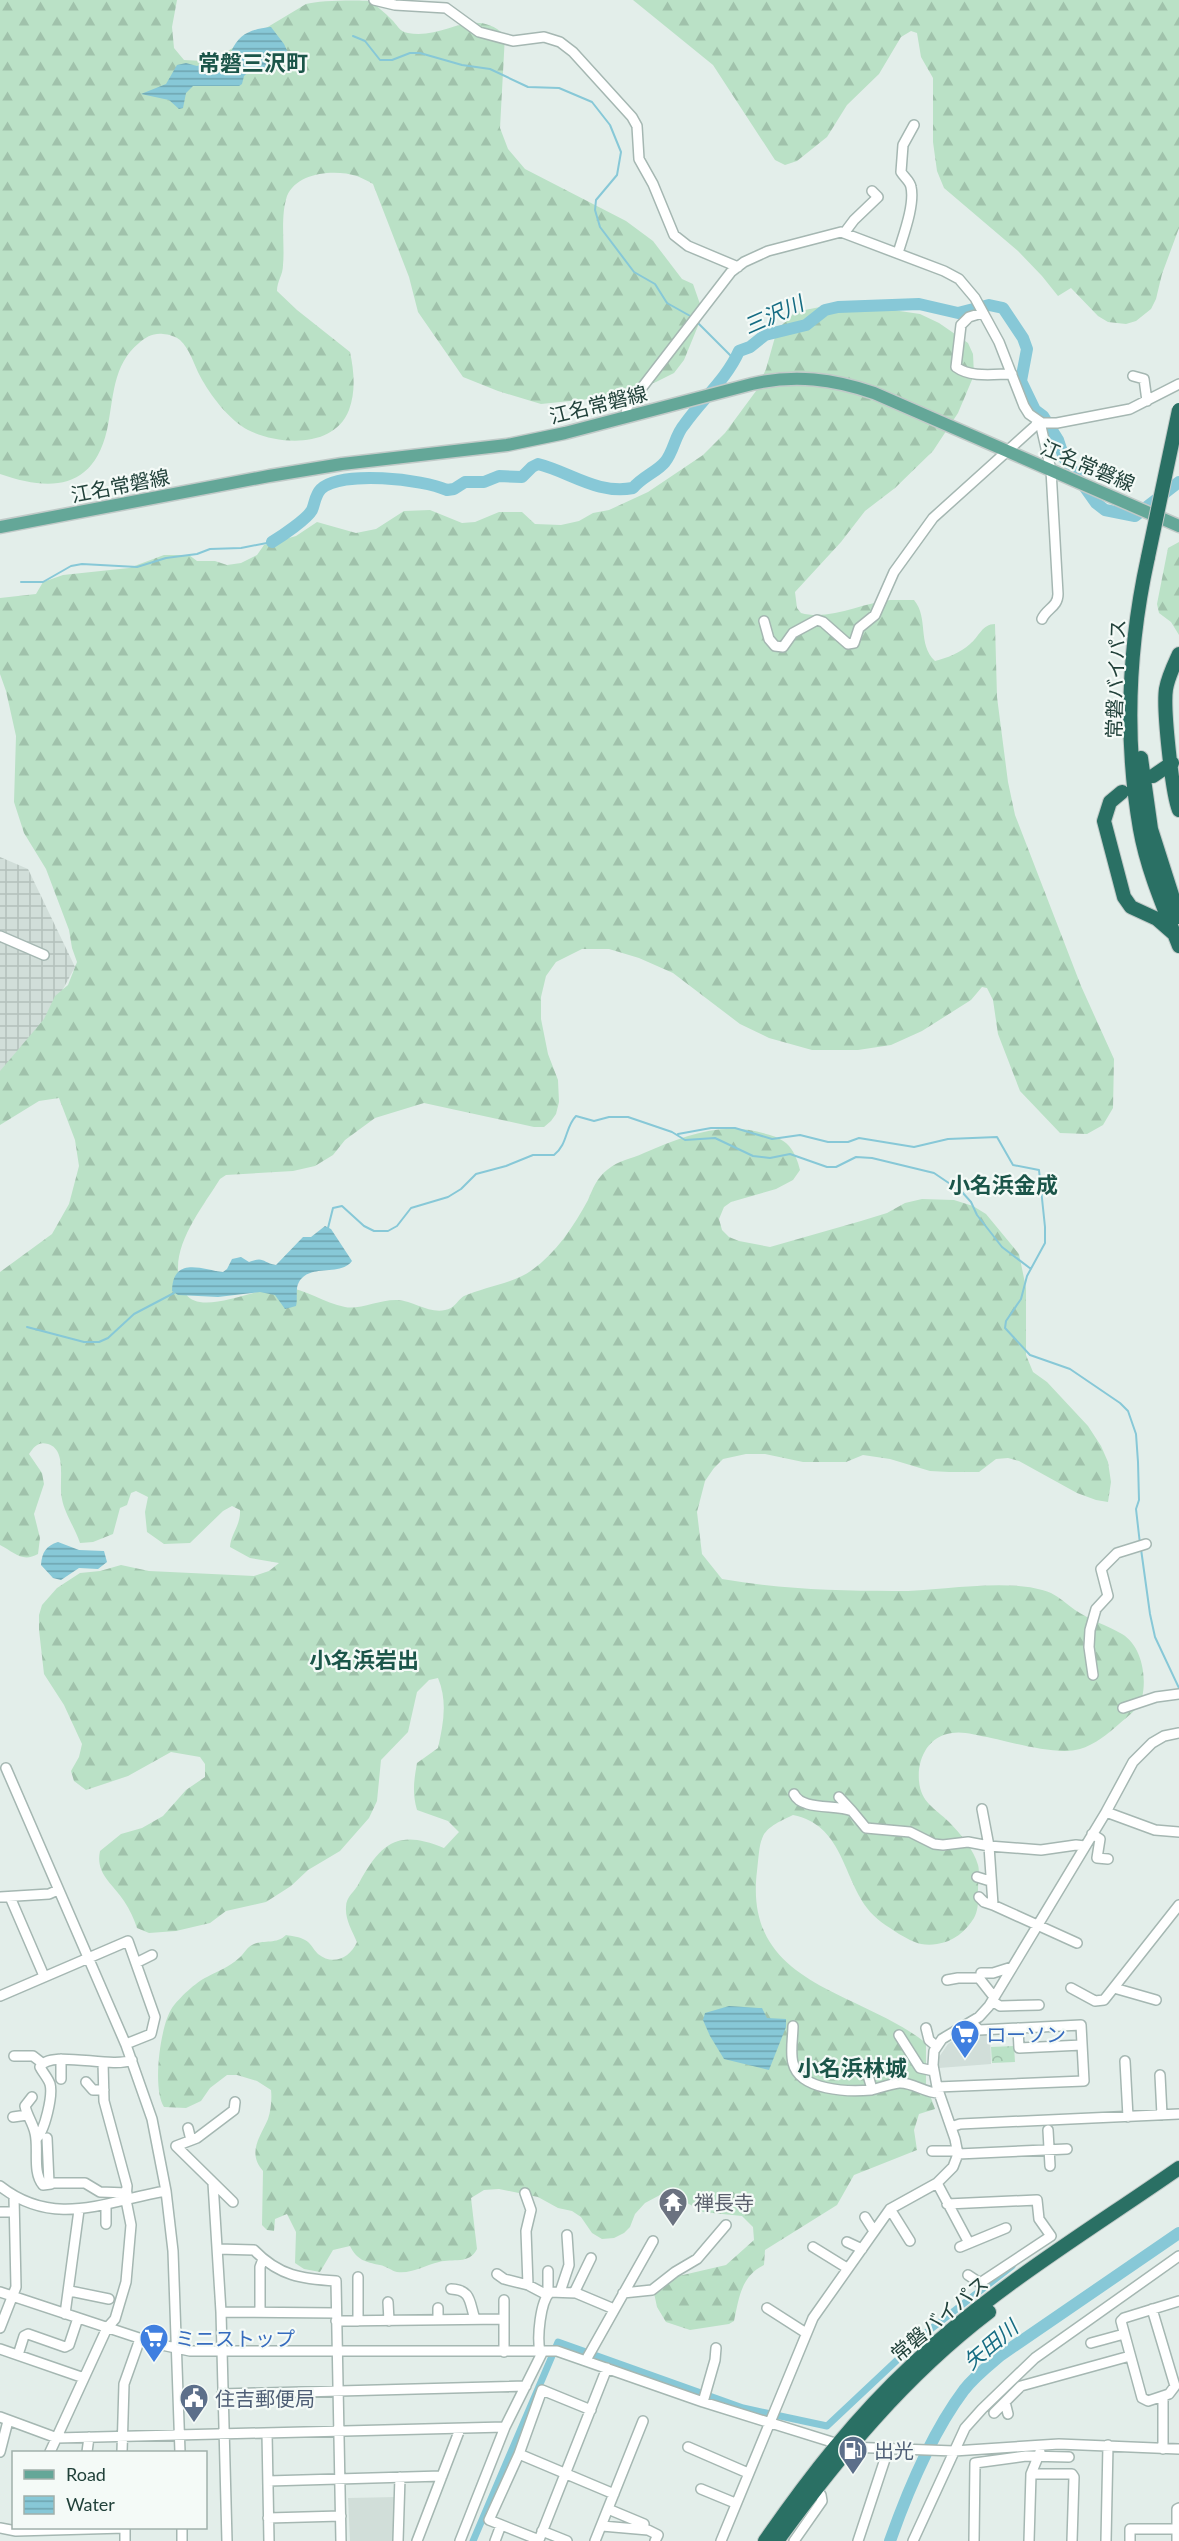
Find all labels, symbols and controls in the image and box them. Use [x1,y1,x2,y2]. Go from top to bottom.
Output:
district label: 常磐三沢町 [198,49,308,76]
water label: 三沢川 [739,289,809,338]
street label: 江名常磐線 [547,380,649,428]
street label: 江名常磐線 [1037,434,1139,496]
street label: 江名常磐線 [69,464,171,506]
street label: 常磐バイパス [1101,619,1129,739]
district label: 小名浜金成 [948,1171,1058,1198]
district label: 小名浜岩出 [309,1646,419,1673]
supermarket icon: ローソン [949,2018,981,2060]
place label: ローソン [986,2022,1066,2046]
district label: 小名浜林城 [797,2054,907,2081]
temple icon: 禅長寺 [657,2186,689,2228]
place label: 禅長寺 [694,2190,754,2214]
street label: 常磐バイパス [885,2270,993,2366]
water label: 矢田川 [958,2313,1024,2374]
supermarket icon: ミニストップ [138,2322,170,2364]
place label: ミニストップ [175,2326,295,2350]
public building icon: 住吉郵便局 [178,2382,210,2424]
place label: 住吉郵便局 [215,2386,315,2410]
fuel station icon: 出光 [837,2434,869,2476]
place label: 出光 [874,2438,914,2462]
legend [12,2451,207,2529]
text: Road [66,2463,106,2485]
text: Water [66,2493,115,2515]

